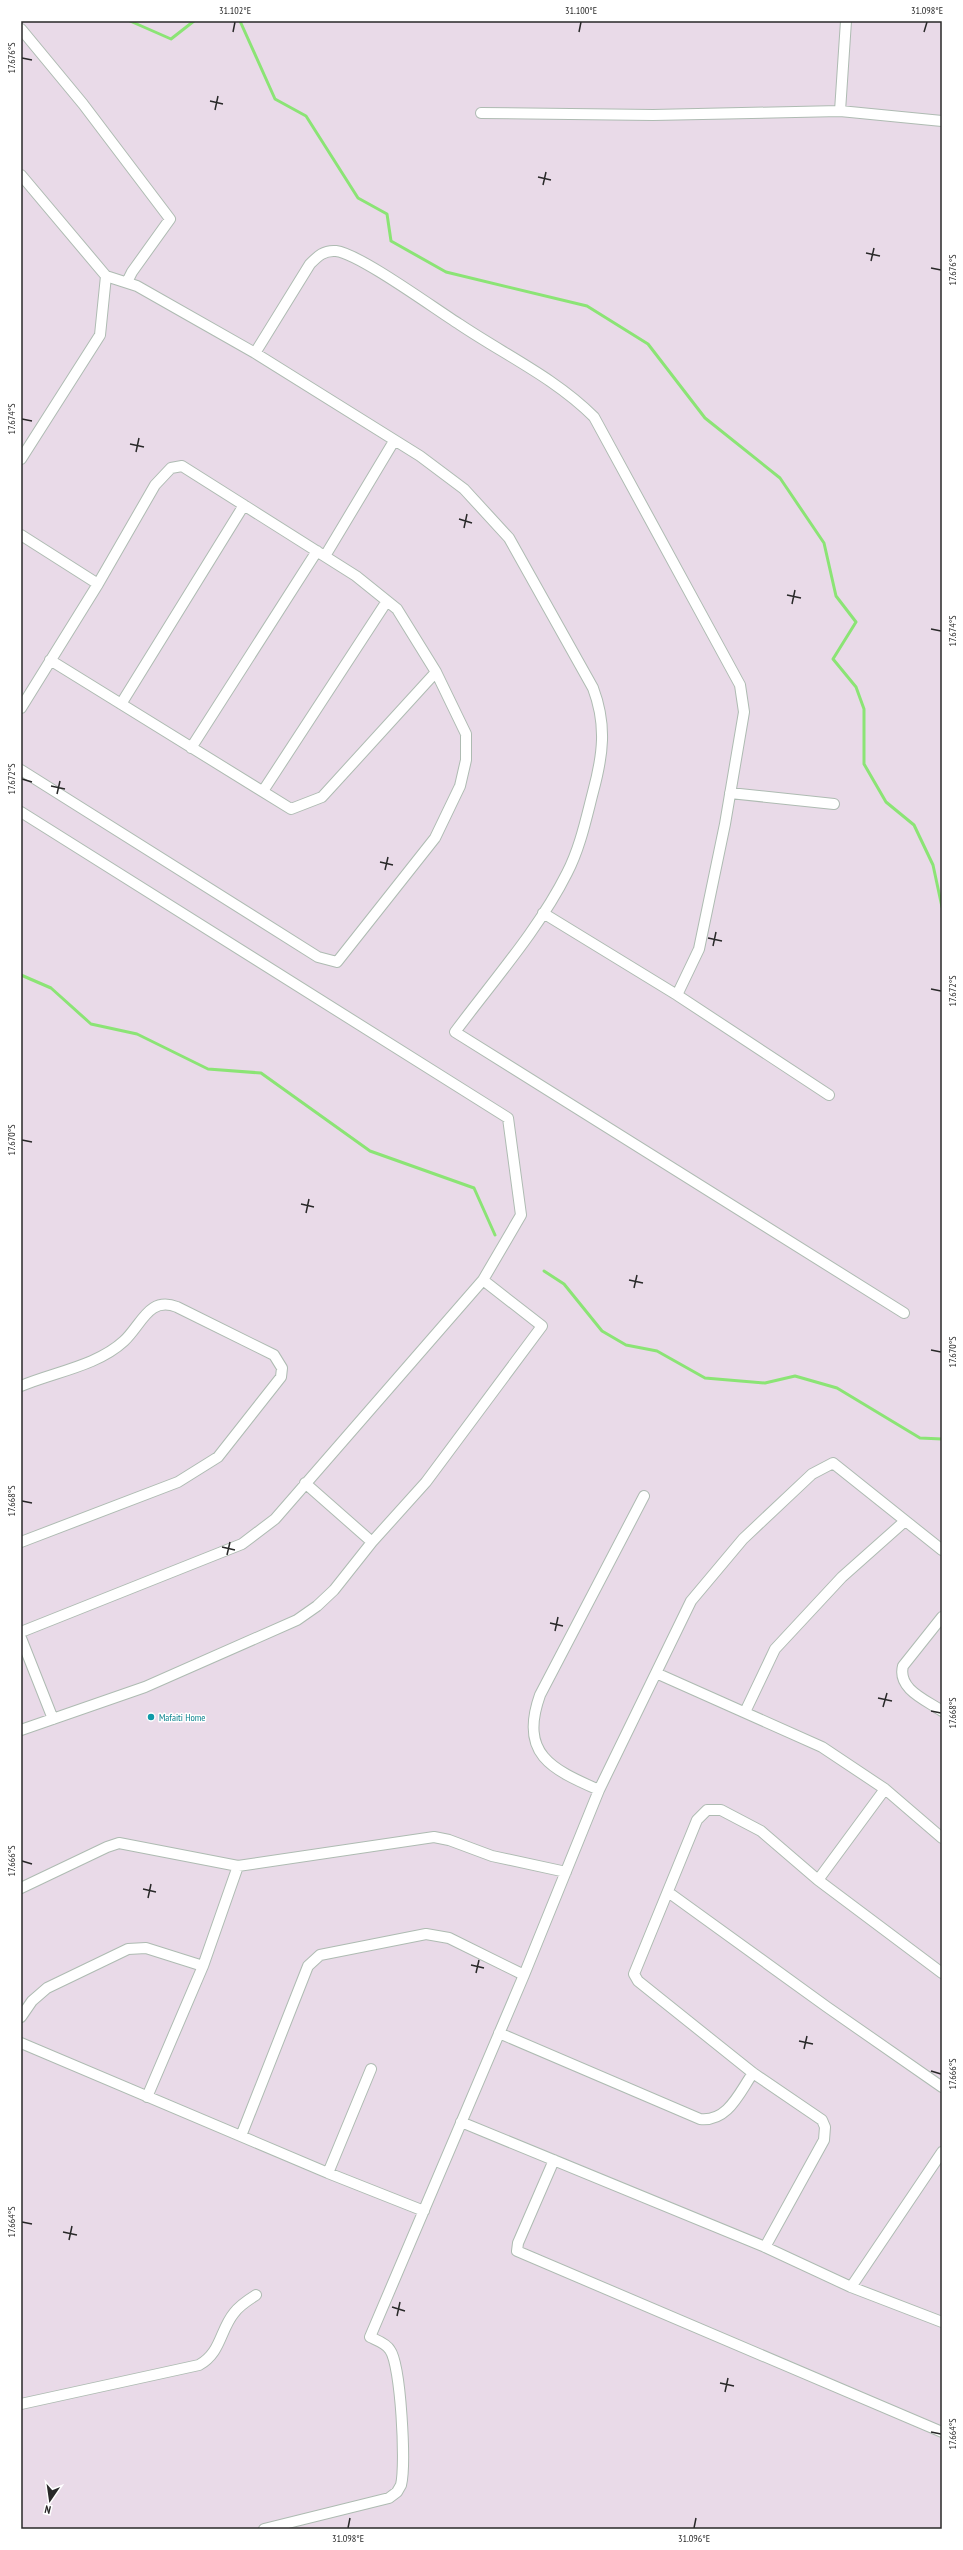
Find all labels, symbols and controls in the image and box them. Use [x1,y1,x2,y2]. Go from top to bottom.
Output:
text: 31.102°E [219,4,251,17]
text: 31.100°E [565,4,597,17]
text: 31.098°E [911,4,943,17]
text: 17.676°S [5,42,18,74]
text: 17.676°S [946,254,959,286]
text: 17.674°S [5,403,18,435]
text: 17.674°S [946,615,959,647]
text: 17.672°S [5,763,18,795]
text: 17.672°S [946,975,959,1007]
text: 17.670°S [5,1124,18,1156]
text: 17.670°S [946,1336,959,1368]
text: 17.668°S [5,1485,18,1517]
text: 17.668°S [946,1697,959,1729]
place label: Mafaiti Home [159,1711,205,1724]
marker: Mafaiti Home [146,1712,156,1722]
text: 17.666°S [5,1845,18,1877]
text: 17.666°S [946,2058,959,2090]
text: 17.664°S [5,2206,18,2238]
text: 17.664°S [946,2418,959,2450]
north arrow [30,2480,70,2520]
text: N [43,2502,52,2517]
text: 31.098°E [332,2532,364,2545]
text: 31.096°E [678,2532,710,2545]

